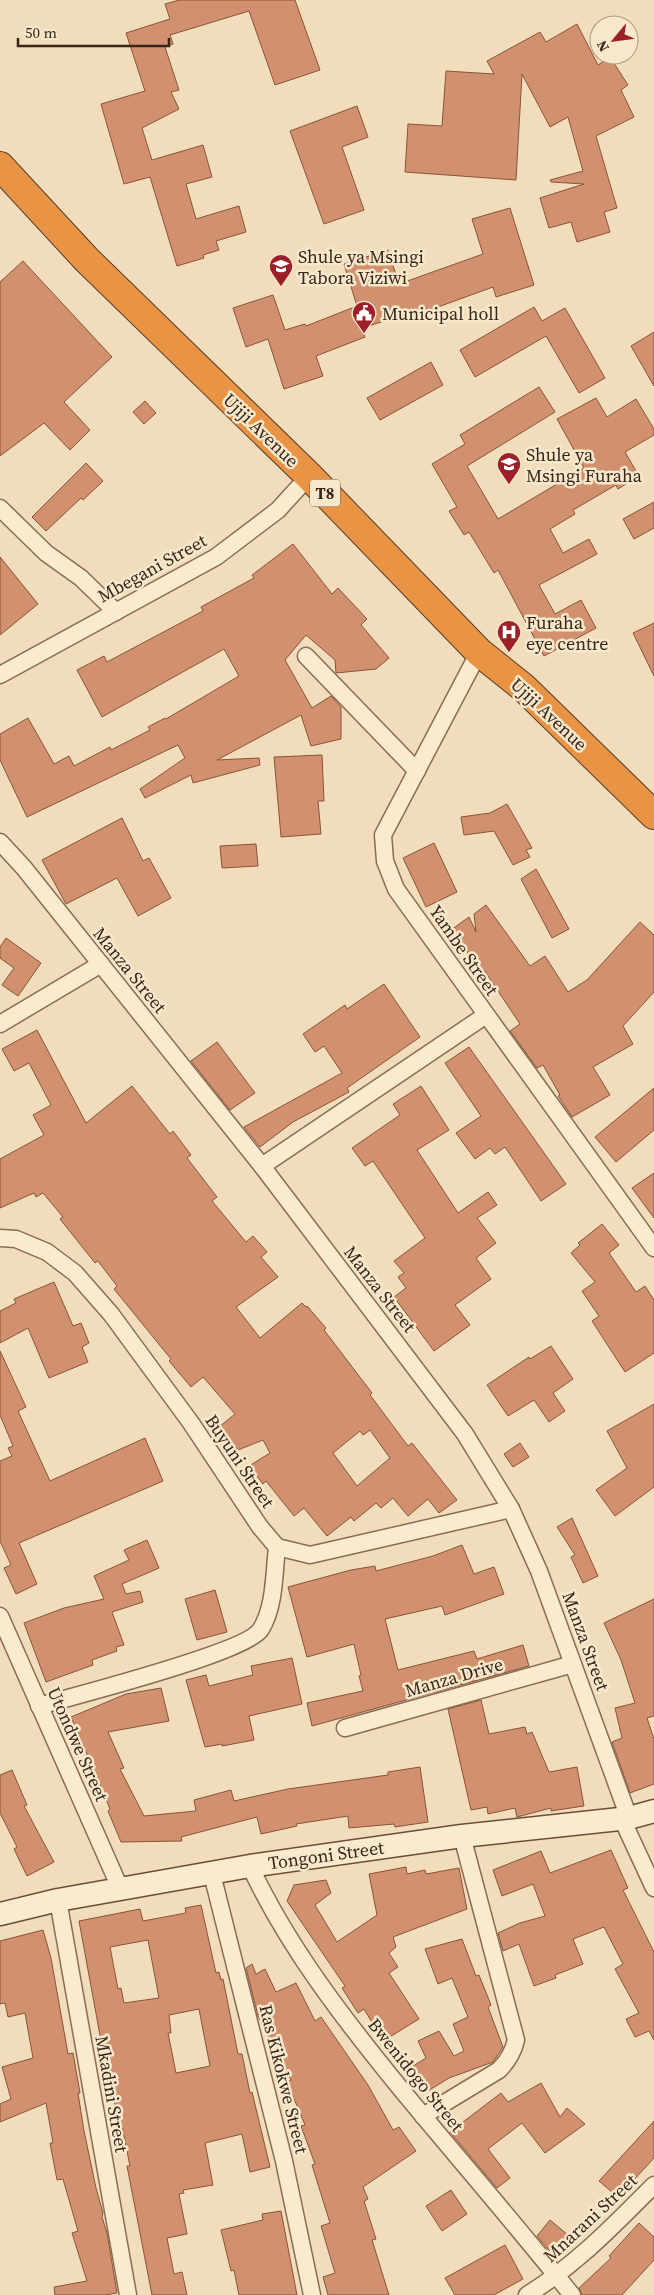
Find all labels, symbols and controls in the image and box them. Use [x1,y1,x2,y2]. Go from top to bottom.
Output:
scale bar [18,15,169,47]
north arrow [589,15,639,65]
text: 50 m [25,22,57,43]
text: N [591,37,614,56]
place label: Shule ya Msingi Tabora Viziwi [298,244,424,290]
school or university icon: Shule ya Msingi Tabora Viziwi [268,253,294,287]
public building icon: Municipal holl [351,300,377,334]
place label: Municipal holl [382,301,499,326]
street label: Ujiji Avenue [218,387,304,473]
place label: Shule ya Msingi Furaha [526,442,643,488]
school or university icon: Shule ya Msingi Furaha [496,451,522,485]
road number: T8 [310,479,340,506]
street label: Mbegani Street [93,528,211,608]
place label: Furaha eye centre [526,610,608,656]
hospital icon: Furaha eye centre [496,619,522,653]
street label: Ujiji Avenue [505,672,593,756]
street label: Yambe Street [423,900,505,1001]
street label: Manza Street [88,922,173,1018]
street label: Manza Street [338,1240,422,1338]
street label: Buyuni Street [199,1409,281,1513]
street label: Manza Street [556,1588,616,1694]
street label: Manza Drive [402,1651,506,1703]
street label: Utondwe Street [42,1683,114,1805]
street label: Tongoni Street [267,1835,386,1875]
street label: Ras Kikokwe Street [253,2002,315,2156]
street label: Bwenidogo Street [362,2013,470,2137]
street label: Mkadini Street [89,2034,135,2154]
street label: Mnarani Street [538,2168,642,2268]

